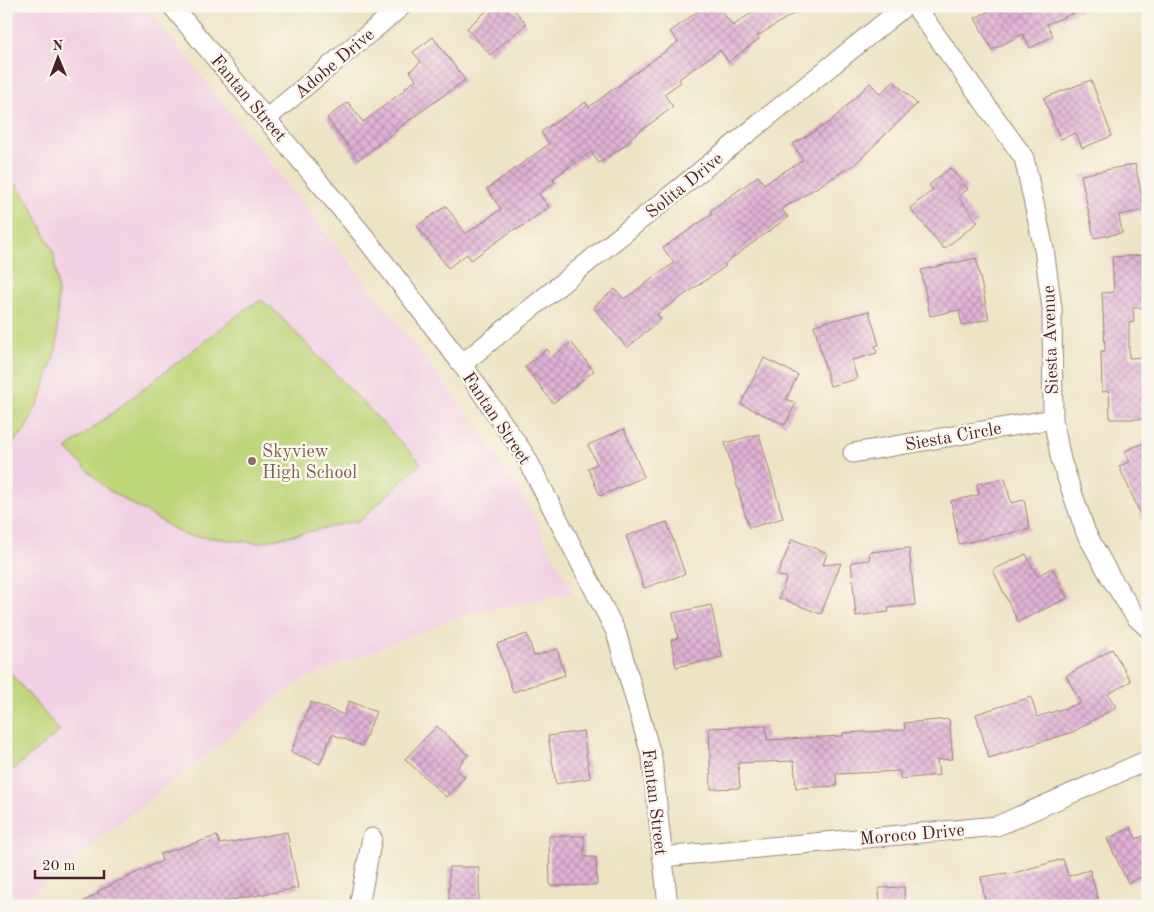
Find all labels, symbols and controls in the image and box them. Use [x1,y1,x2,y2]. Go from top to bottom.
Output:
street label: Adobe Drive [291,25,378,102]
north arrow [32,32,82,82]
text: N [52,39,64,53]
street label: Fantan Street [207,52,290,146]
street label: Solita Drive [643,149,727,222]
street label: Siesta Avenue [1040,285,1062,395]
street label: Fantan Street [459,369,534,468]
street label: Siesta Circle [904,420,1003,454]
place label: Skyview High School [262,443,357,482]
marker: Skyview High School [246,455,258,467]
street label: Fantan Street [639,748,669,856]
street label: Moroco Drive [859,821,965,849]
scale bar [35,847,104,879]
text: 20 m [42,859,76,874]

